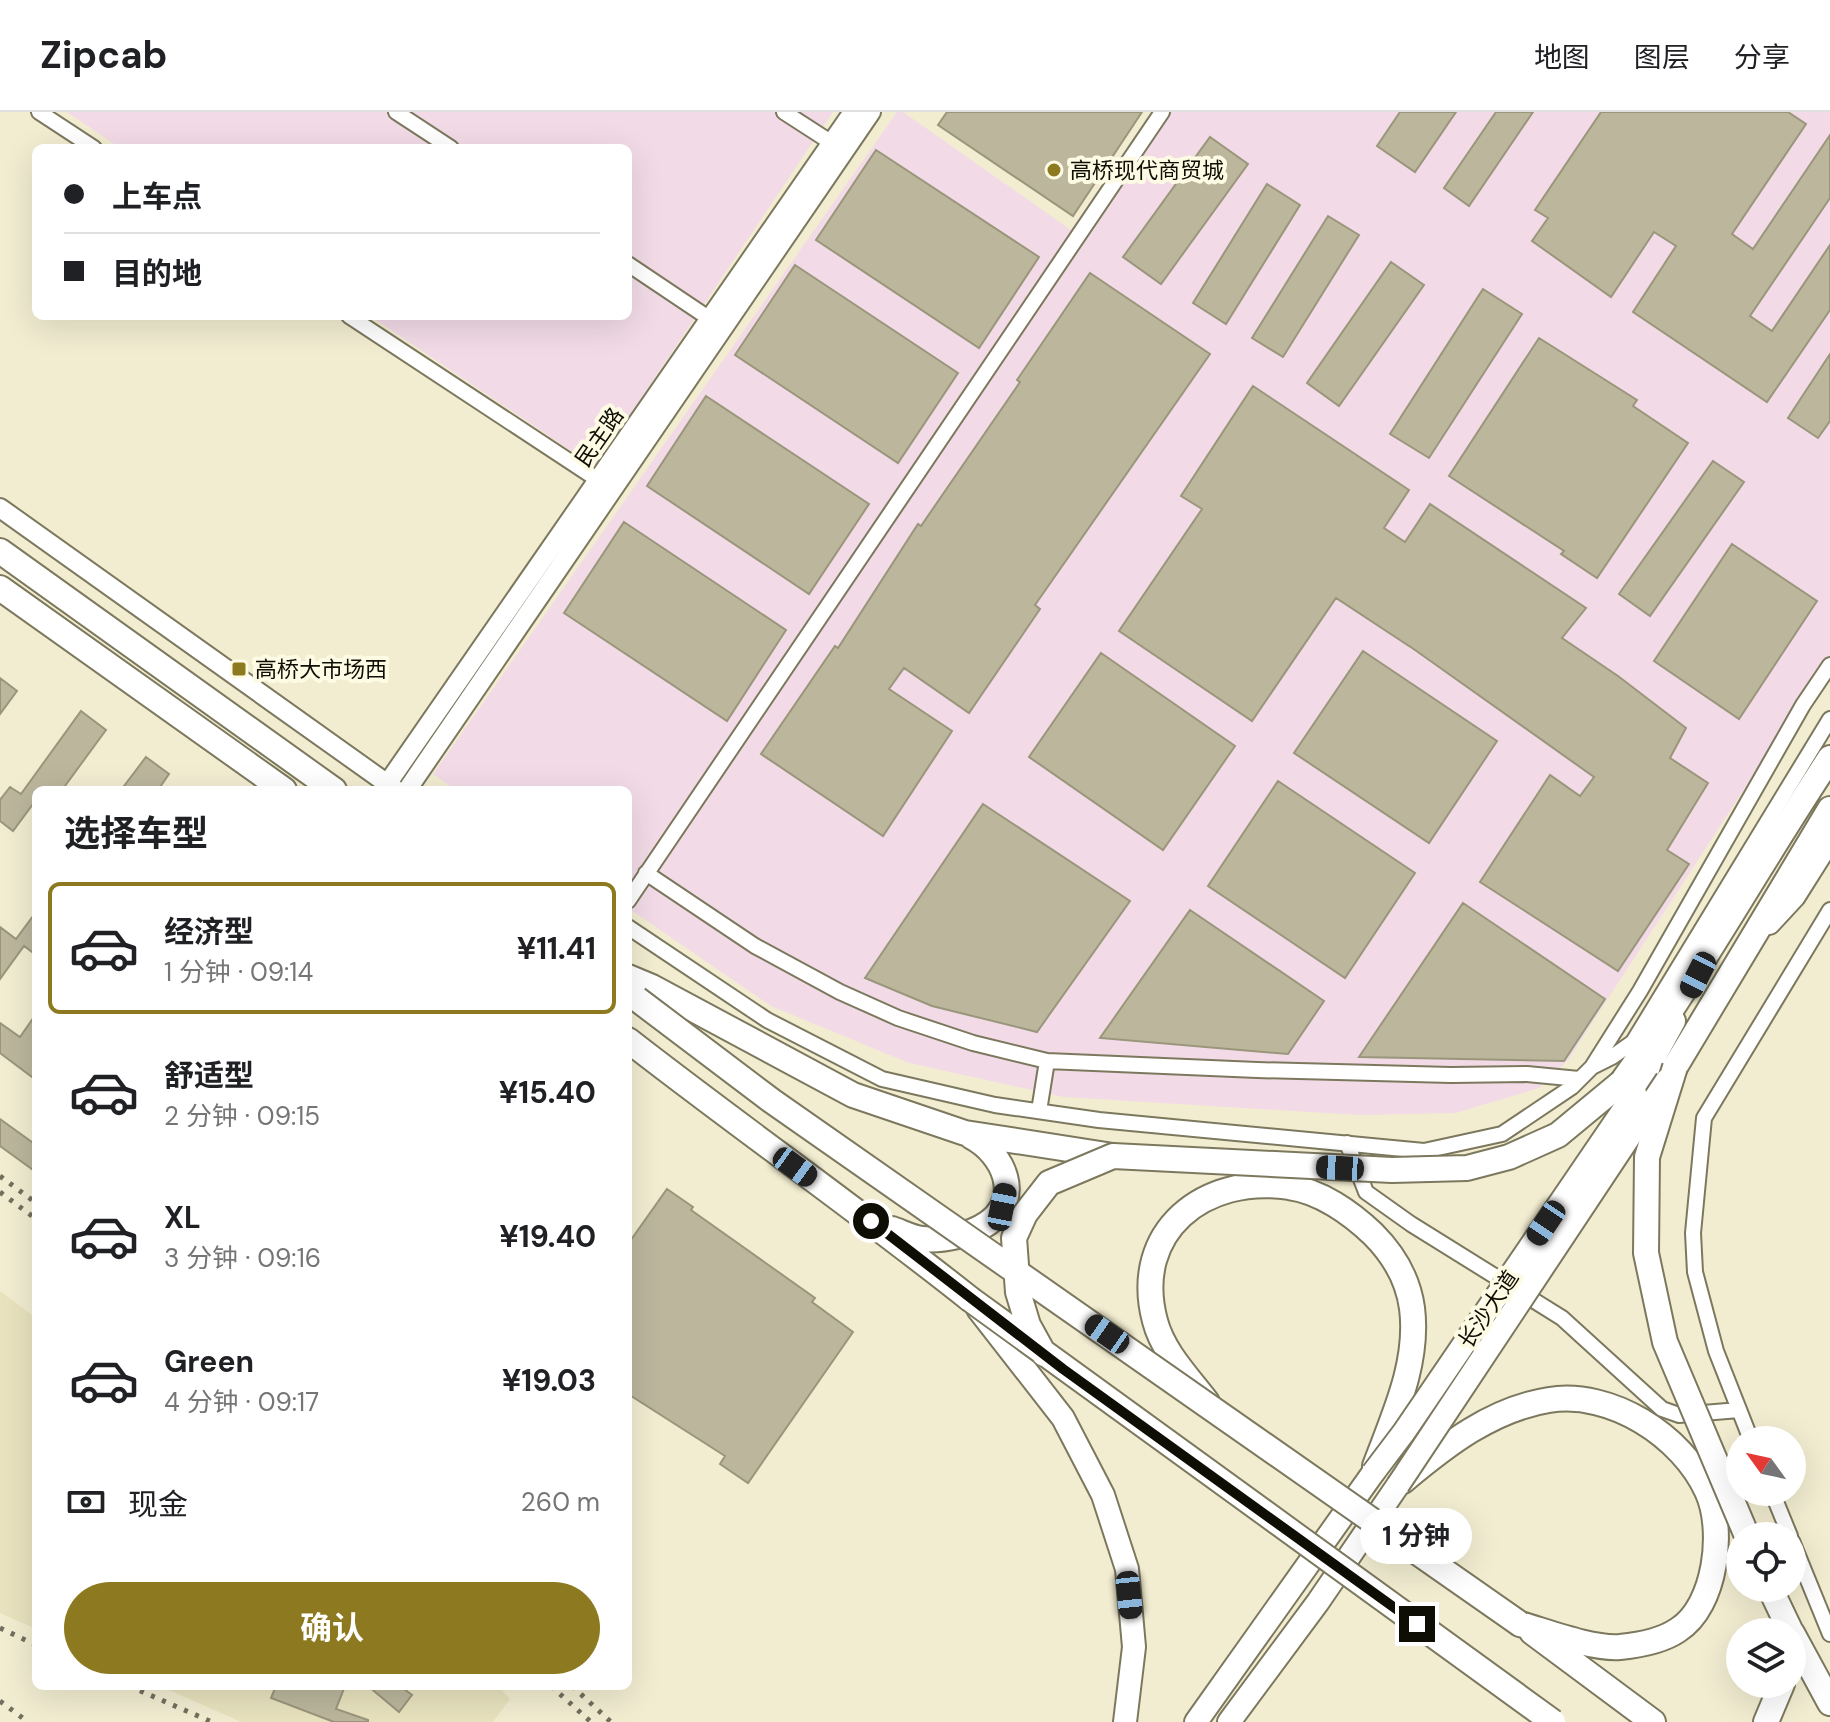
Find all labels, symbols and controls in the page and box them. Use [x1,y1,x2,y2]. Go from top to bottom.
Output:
text: Zipcab [40,30,167,80]
text: 地图 [1534,39,1590,76]
text: 图层 [1634,39,1690,76]
text: 分享 [1734,39,1790,76]
place label: 高桥现代商贸城 [1070,156,1224,185]
marker: 高桥现代商贸城 [1045,161,1063,179]
text: 上车点 [112,177,202,216]
text: 目的地 [112,254,202,293]
street label: 民主路 [569,402,630,473]
place label: 高桥大市场西 [255,655,387,684]
marker: 高桥大市场西 [230,660,248,678]
text: 选择车型 [64,810,208,857]
icon: car [68,912,140,984]
text: 经济型 [164,912,254,951]
text: ¥11.41 [517,929,596,968]
car [1676,948,1720,1002]
text: 1 分钟 · 09:14 [164,955,313,989]
icon: car [68,1056,140,1128]
text: 舒适型 [164,1056,254,1095]
text: ¥15.40 [499,1073,596,1112]
text: 2 分钟 · 09:15 [164,1099,320,1133]
car [769,1143,821,1191]
car [1315,1155,1365,1181]
car [986,1181,1018,1233]
car [1523,1196,1569,1250]
text: XL [164,1198,201,1237]
icon: car [68,1200,140,1272]
route start [853,1203,889,1239]
text: ¥19.40 [499,1217,596,1256]
text: 3 分钟 · 09:16 [164,1241,321,1275]
street label: 长沙大道 [1452,1265,1525,1354]
car [1080,1310,1134,1358]
text: Green [164,1342,254,1381]
icon: car [68,1344,140,1416]
text: ¥19.03 [502,1361,596,1400]
text: 4 分钟 · 09:17 [164,1385,319,1419]
north arrow [1726,1426,1806,1506]
map controls [1726,1426,1806,1698]
icon: cash [64,1480,108,1524]
text: 现金 [128,1485,188,1524]
text: 260 m [521,1485,600,1519]
callout: 1 分钟 [1361,1508,1473,1564]
text: 1 分钟 [1382,1519,1450,1553]
button: locate [1726,1522,1806,1602]
car [1115,1570,1143,1620]
button: 确认 [64,1582,600,1674]
route end [1399,1606,1435,1642]
button: layers [1726,1618,1806,1698]

